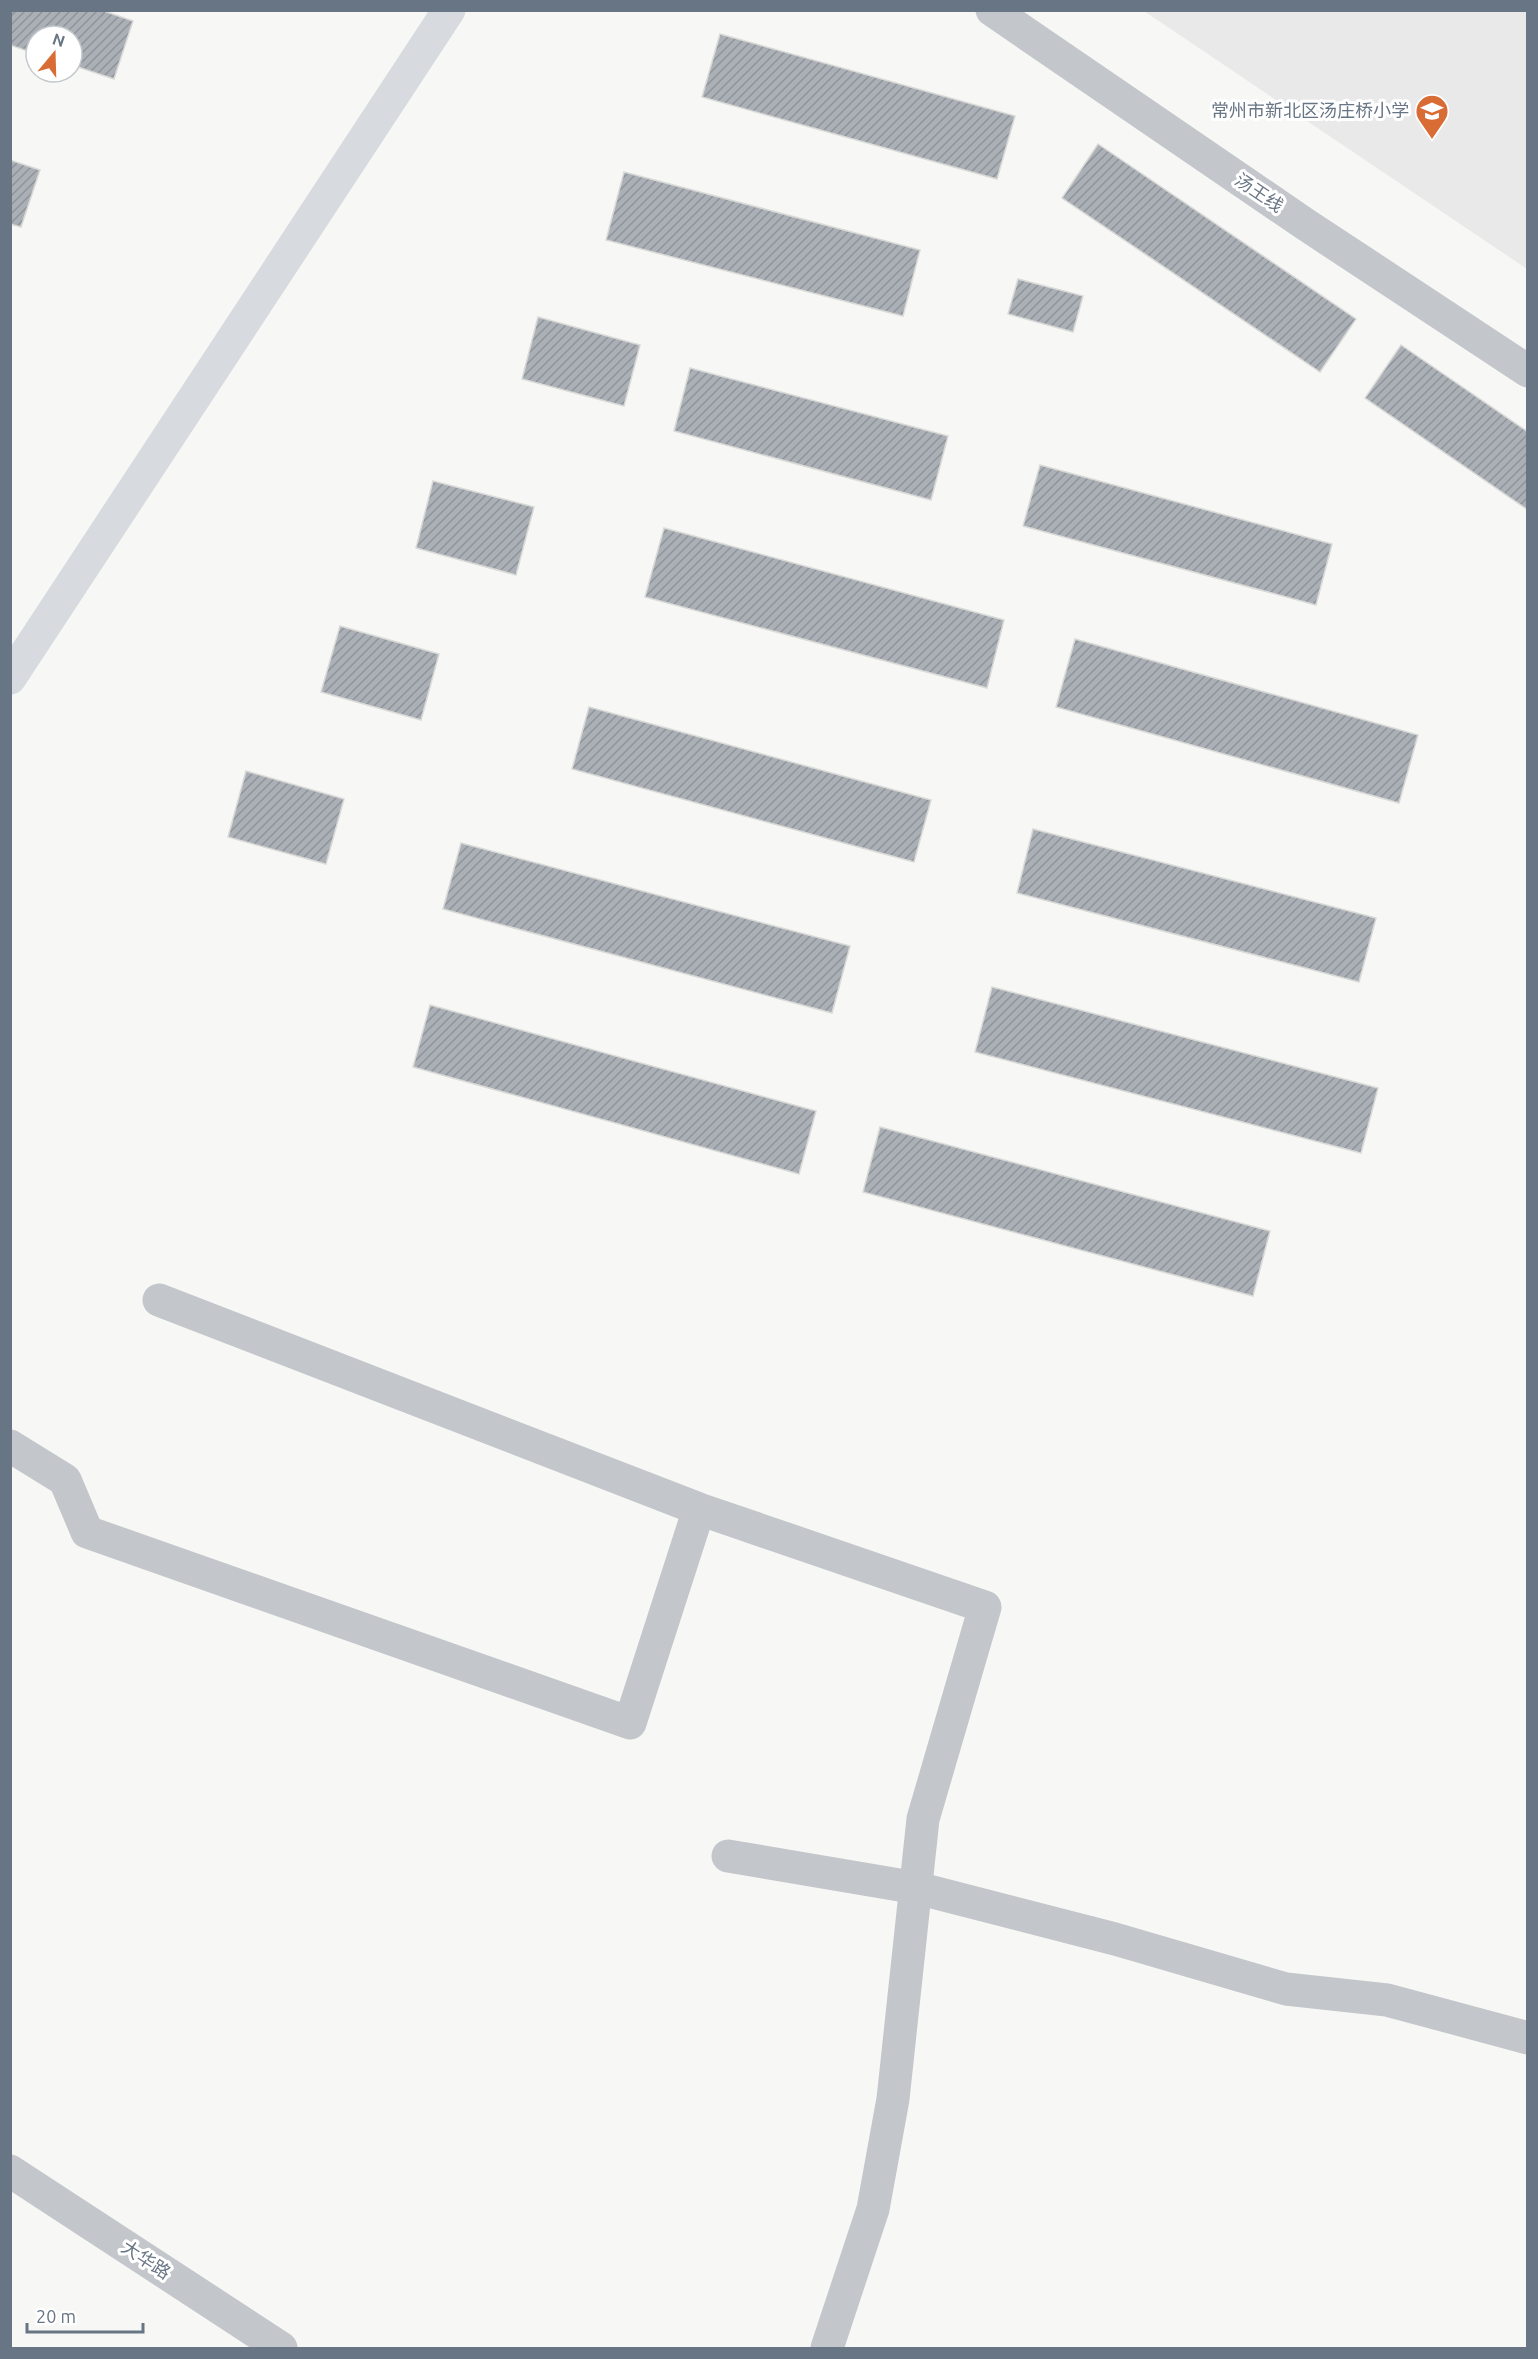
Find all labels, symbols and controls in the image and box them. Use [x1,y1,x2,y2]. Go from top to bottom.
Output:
north arrow [24,24,84,84]
text: N [50,29,67,50]
school or university icon: 常州市新北区汤庄桥小学 [1414,93,1450,140]
place label: 常州市新北区汤庄桥小学 [1211,100,1409,120]
street label: 汤王线 [1232,169,1288,216]
street label: 大华路 [118,2236,175,2282]
scale bar [27,2296,142,2334]
text: 20 m [36,2306,76,2326]

